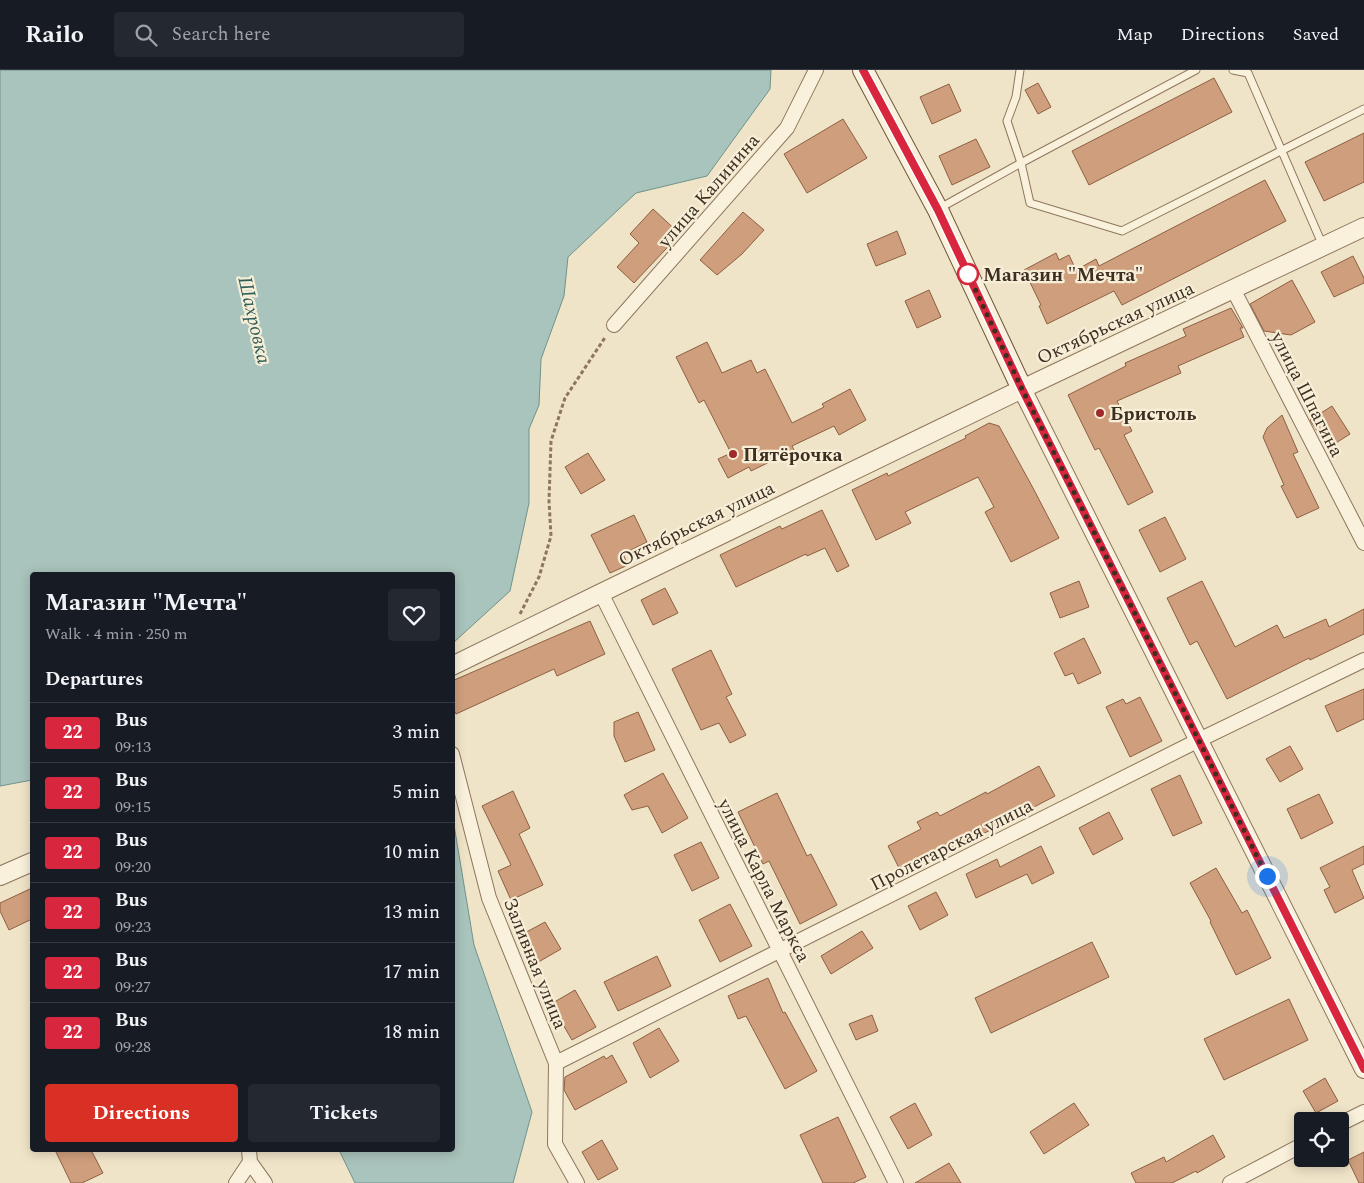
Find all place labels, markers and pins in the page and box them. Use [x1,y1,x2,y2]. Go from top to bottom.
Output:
place label: Магазин "Мечта" [983,261,1143,290]
marker: Магазин "Мечта" [957,263,979,285]
place label: Бристоль [1110,400,1196,429]
marker: Бристоль [1094,407,1106,419]
place label: Пятёрочка [743,441,843,470]
marker: Пятёрочка [727,448,739,460]

